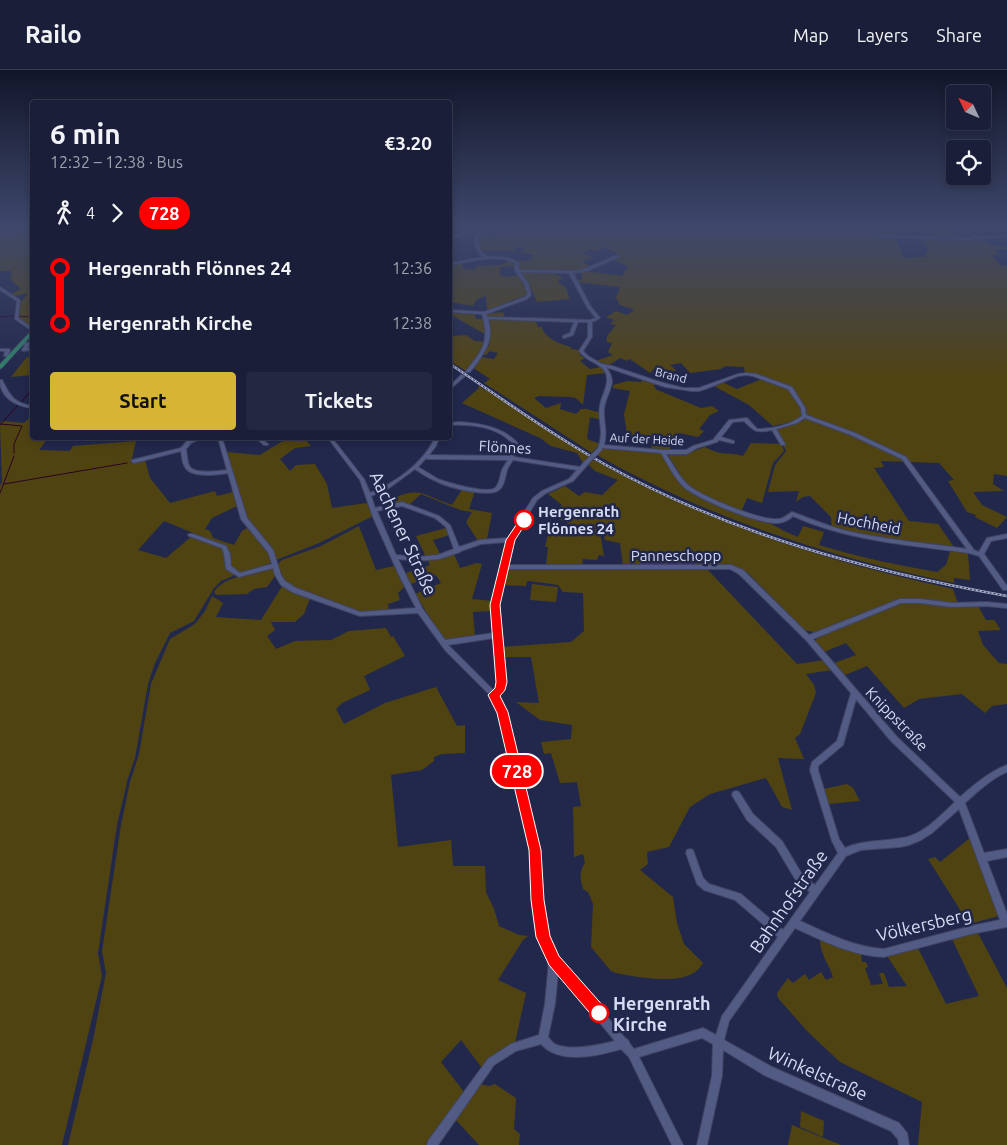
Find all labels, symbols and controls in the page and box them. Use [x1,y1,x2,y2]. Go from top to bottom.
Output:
text: Railo [25,21,82,48]
text: Map [793,25,829,45]
text: Layers [857,25,908,45]
text: Share [936,25,982,45]
north arrow [946,85,991,130]
map controls [946,85,991,185]
text: 6 min [50,118,121,149]
text: €3.20 [384,132,432,154]
button: locate [946,140,991,185]
text: 12:32 – 12:38 · Bus [50,153,183,171]
icon: walk [50,199,78,227]
icon: forward [103,199,131,227]
text: 728 [149,203,180,223]
text: 4 [86,204,95,222]
text: Hergenrath Flönnes 24 [88,257,291,279]
text: 12:36 [392,259,432,277]
text: Hergenrath Kirche [88,312,253,334]
text: 12:38 [392,314,432,332]
street label: Brand [654,365,688,385]
button: Start [50,372,236,430]
button: Tickets [246,372,432,430]
street label: Auf der Heide [609,431,685,447]
street label: Flönnes [478,437,532,457]
street label: Aachener Straße [367,468,441,598]
place label: Hergenrath Flönnes 24 [538,503,619,537]
street label: Hochheid [836,509,902,537]
marker: Hergenrath Flönnes 24 [514,510,534,530]
street label: Panneschopp [631,547,721,564]
street label: Knippstraße [862,684,932,754]
line badge: 728 [488,755,546,787]
text: 728 [502,761,532,781]
street label: Bahnhofstraße [745,846,831,956]
street label: Völkersberg [874,903,974,945]
place label: Hergenrath Kirche [613,993,711,1034]
marker: Hergenrath Kirche [589,1003,609,1023]
street label: Winkelstraße [765,1042,871,1104]

